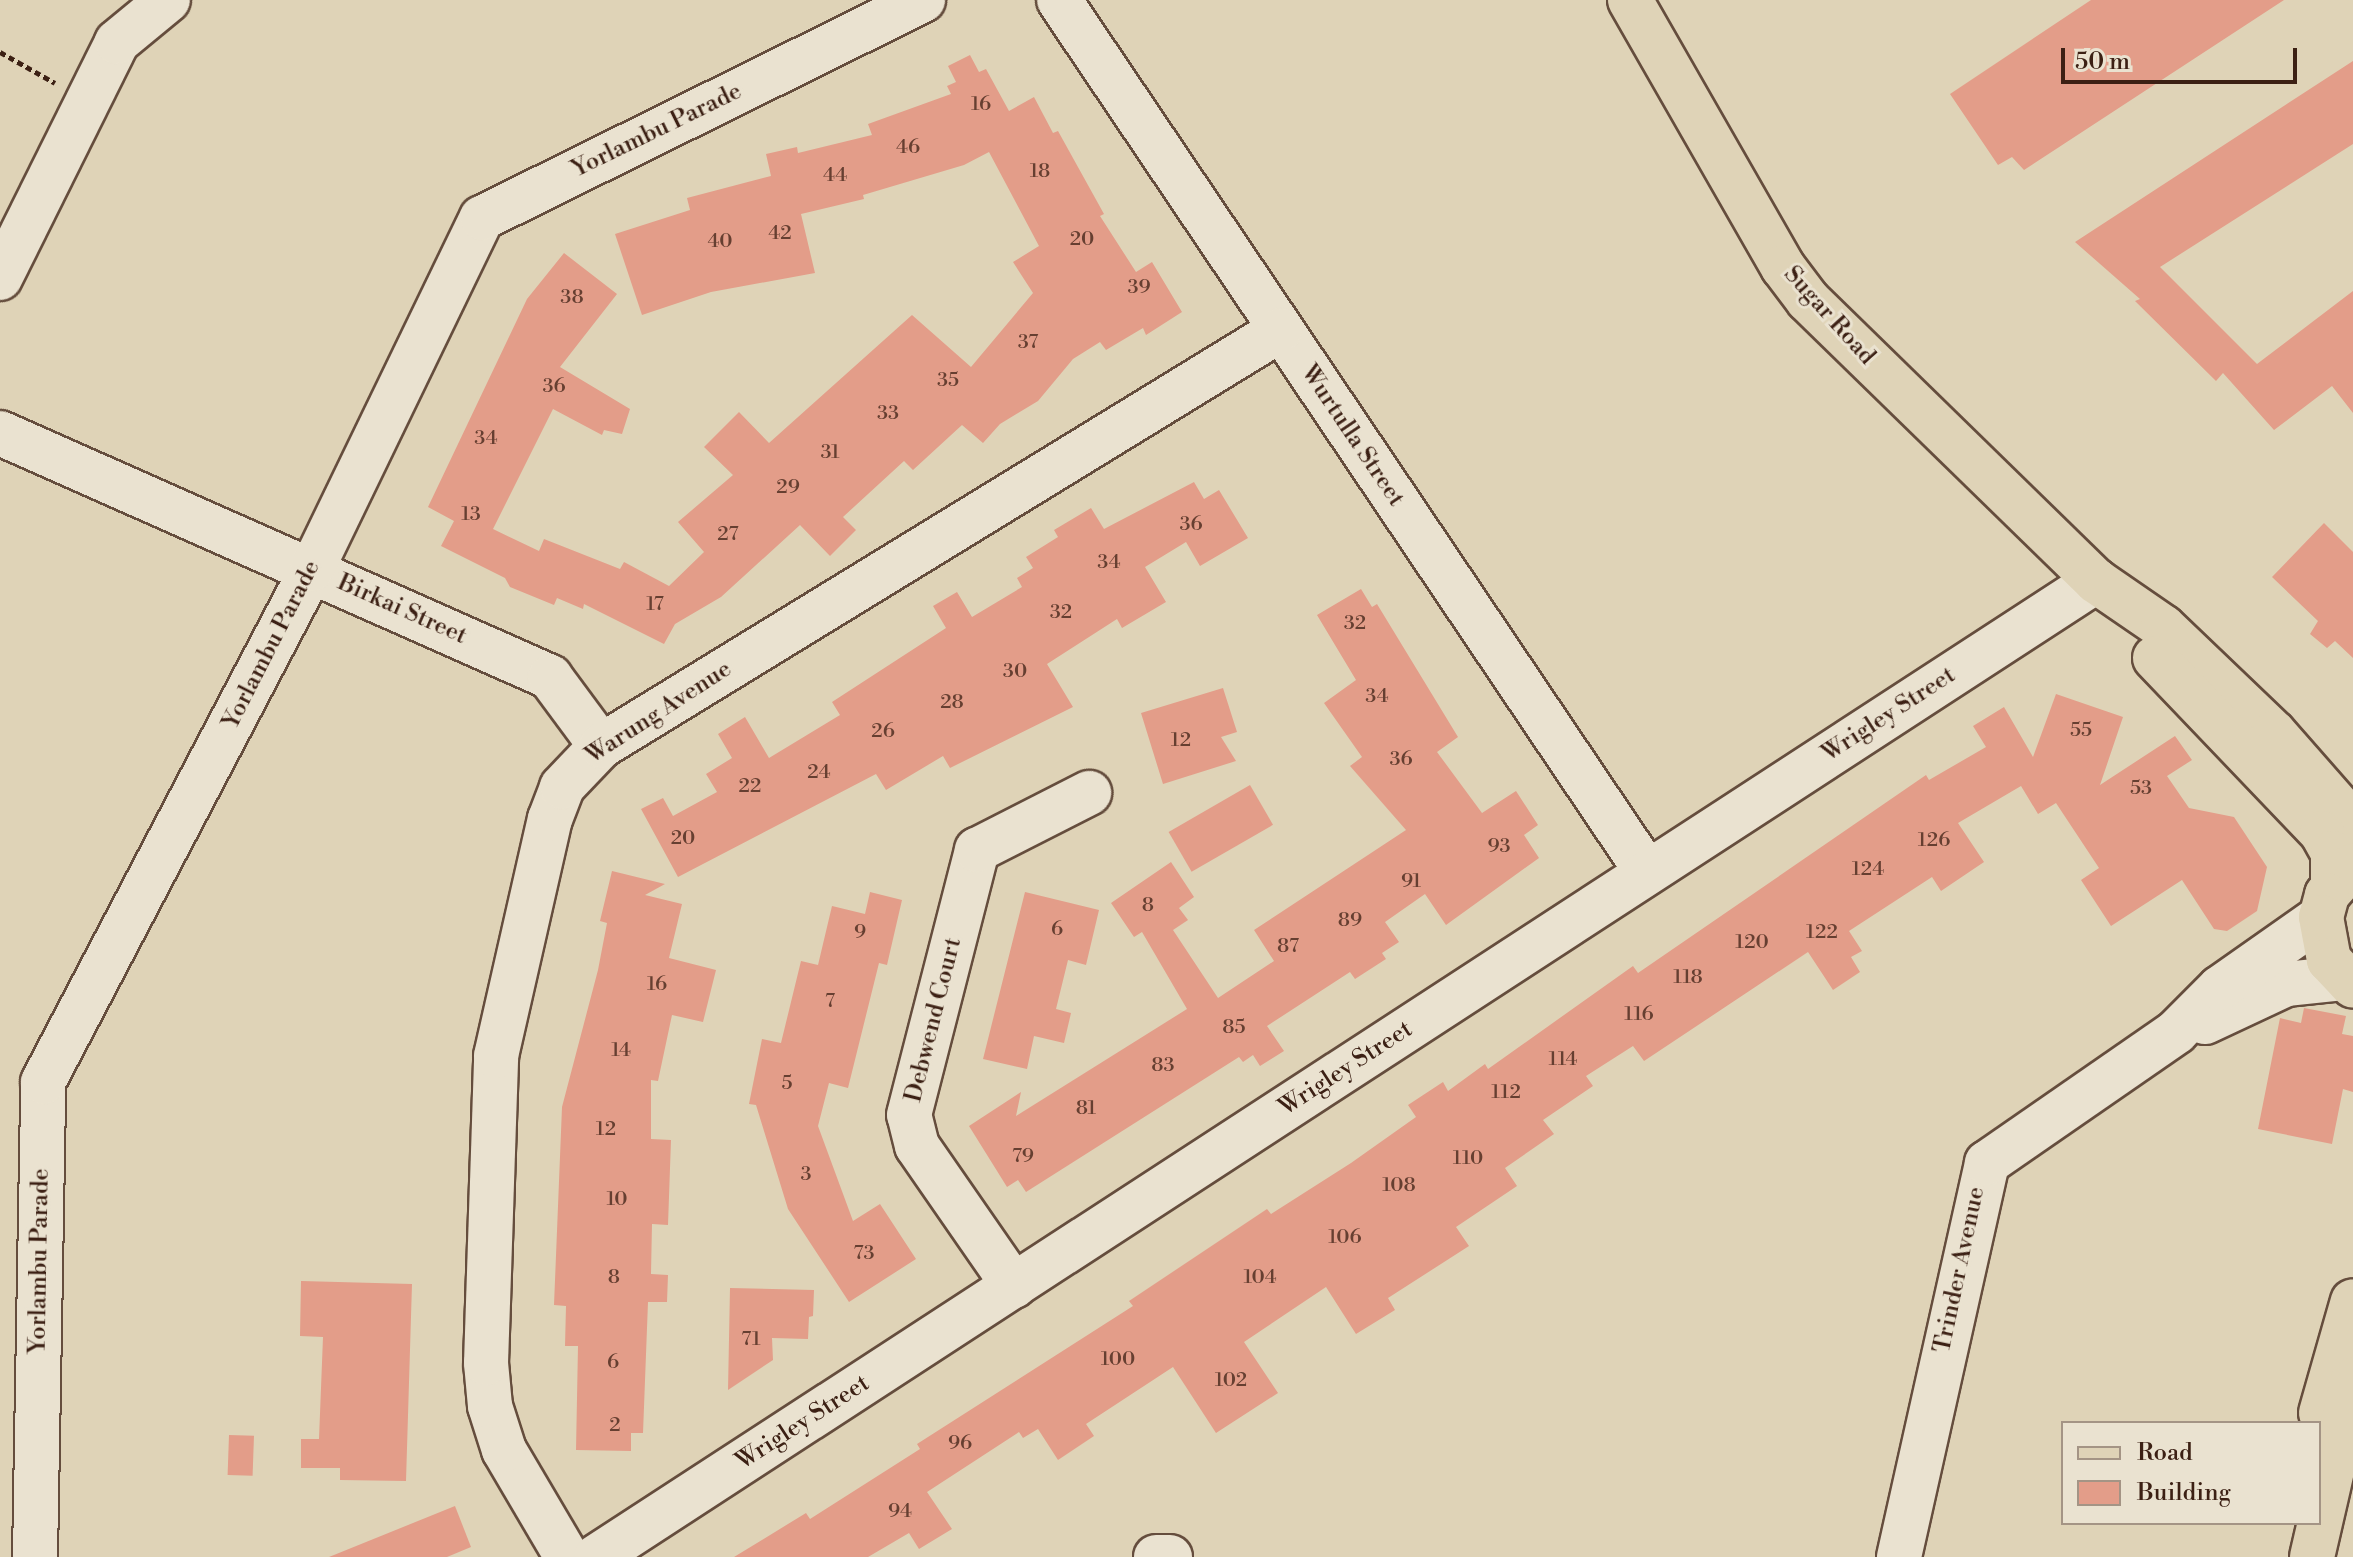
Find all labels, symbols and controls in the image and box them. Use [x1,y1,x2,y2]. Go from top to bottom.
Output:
scale bar [2065,32,2301,82]
text: 50 m [2075,47,2130,77]
street label: Yorlambu Parade [567,77,747,185]
house number: 16 [971,92,991,116]
house number: 46 [896,135,920,159]
house number: 18 [1030,159,1050,183]
house number: 44 [823,163,847,187]
house number: 42 [768,221,792,245]
house number: 20 [1070,227,1094,251]
house number: 40 [707,229,733,253]
street label: Sugar Road [1777,261,1881,371]
house number: 39 [1127,275,1151,299]
house number: 38 [560,285,584,309]
house number: 37 [1018,330,1038,354]
street label: Wurtulla Street [1294,360,1410,512]
house number: 35 [937,368,959,392]
house number: 36 [542,374,566,398]
house number: 33 [877,401,899,425]
house number: 34 [474,426,498,450]
house number: 31 [820,440,840,464]
house number: 29 [776,475,800,499]
house number: 13 [461,502,481,526]
house number: 36 [1179,512,1203,536]
house number: 27 [717,522,739,546]
house number: 34 [1097,550,1121,574]
street label: Yorlambu Parade [217,556,327,734]
street label: Birkai Street [333,569,471,651]
house number: 17 [646,592,664,616]
house number: 32 [1050,600,1072,624]
house number: 32 [1344,611,1366,635]
street label: Warung Avenue [581,655,737,771]
house number: 30 [1003,659,1027,683]
street label: Wrigley Street [1817,661,1961,769]
house number: 34 [1365,684,1389,708]
house number: 28 [940,690,964,714]
house number: 55 [2070,718,2092,742]
house number: 26 [871,719,895,743]
house number: 12 [1171,728,1191,752]
house number: 36 [1389,747,1413,771]
house number: 24 [807,760,831,784]
house number: 22 [739,774,761,798]
house number: 53 [2130,776,2152,800]
house number: 20 [671,826,695,850]
house number: 126 [1918,828,1950,852]
house number: 93 [1487,834,1511,858]
house number: 124 [1852,857,1884,881]
house number: 91 [1401,869,1421,893]
house number: 8 [1142,893,1154,917]
house number: 89 [1338,908,1362,932]
house number: 6 [1051,917,1063,941]
house number: 9 [854,920,866,944]
house number: 122 [1806,920,1838,944]
house number: 120 [1735,930,1769,954]
house number: 87 [1277,934,1299,958]
street label: Debwend Court [900,935,968,1105]
house number: 118 [1673,965,1703,989]
house number: 16 [647,972,667,996]
house number: 7 [825,989,835,1013]
house number: 116 [1624,1002,1654,1026]
house number: 85 [1222,1015,1246,1039]
street label: Wrigley Street [1274,1015,1418,1123]
house number: 14 [611,1038,631,1062]
house number: 114 [1549,1047,1577,1071]
house number: 83 [1151,1053,1175,1077]
house number: 5 [781,1071,793,1095]
house number: 112 [1491,1080,1521,1104]
house number: 81 [1076,1096,1096,1120]
house number: 12 [596,1117,616,1141]
house number: 79 [1012,1144,1034,1168]
house number: 110 [1453,1146,1483,1170]
house number: 3 [800,1162,812,1186]
street label: Yorlambu Parade [24,1168,56,1354]
house number: 108 [1382,1173,1416,1197]
street label: Trinder Avenue [1928,1184,1992,1356]
house number: 10 [606,1187,628,1211]
house number: 106 [1328,1225,1362,1249]
house number: 73 [854,1241,874,1265]
house number: 8 [608,1265,620,1289]
house number: 104 [1243,1265,1277,1289]
house number: 71 [741,1327,761,1351]
house number: 100 [1101,1347,1135,1371]
house number: 6 [607,1350,619,1374]
house number: 102 [1215,1368,1247,1392]
street label: Wrigley Street [731,1369,875,1477]
house number: 2 [609,1413,621,1437]
legend [2061,1421,2321,1525]
house number: 96 [948,1431,972,1455]
text: Road [2137,1438,2193,1468]
text: Building [2137,1478,2231,1508]
house number: 94 [888,1499,912,1523]

